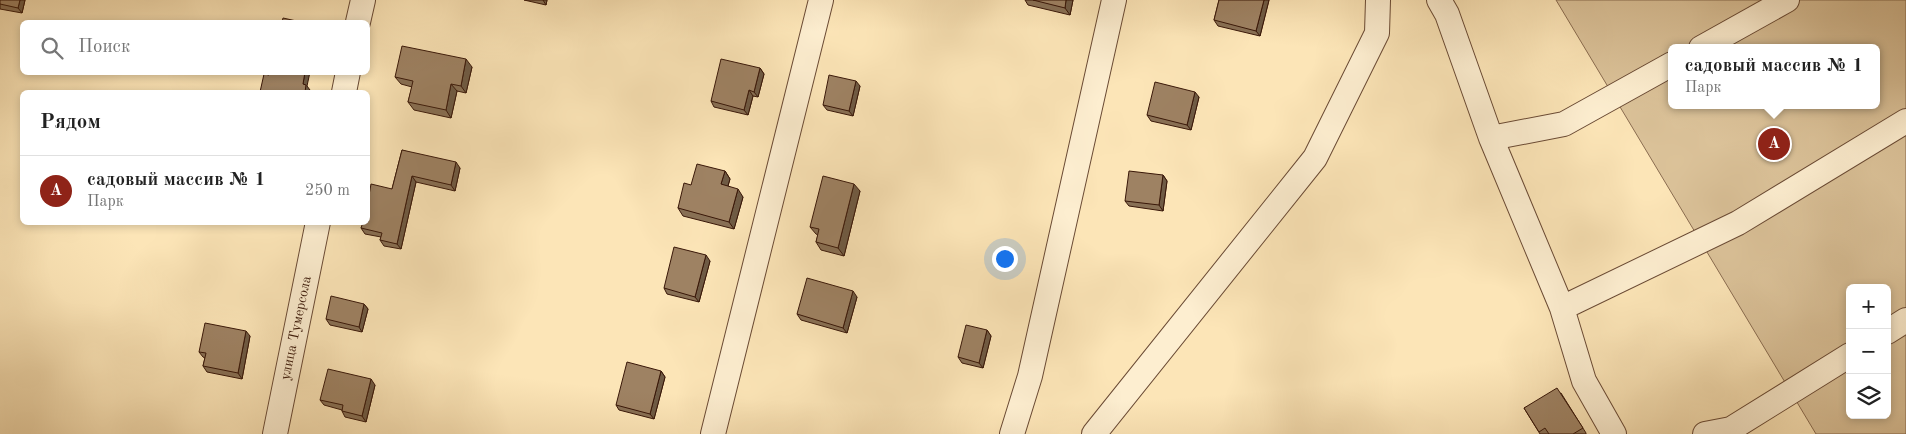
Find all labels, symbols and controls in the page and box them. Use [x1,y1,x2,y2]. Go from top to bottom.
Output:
search box [20,20,370,75]
icon: search [38,34,66,62]
text: Поиск [78,38,130,57]
popup [1668,44,1880,109]
text: садовый массив № 1 [1685,57,1863,76]
text: Парк [1685,80,1722,96]
text: Рядом [40,112,101,133]
pin: A [1758,125,1790,163]
text: садовый массив № 1 [87,171,266,190]
text: A [50,183,62,199]
text: 250 m [305,183,350,199]
text: Парк [87,194,124,210]
your location [992,246,1018,272]
street label: улица Тумерсола [278,275,314,381]
map controls [1846,284,1891,419]
button: + [1846,284,1891,329]
button: − [1846,329,1891,374]
button: layers [1846,374,1891,419]

